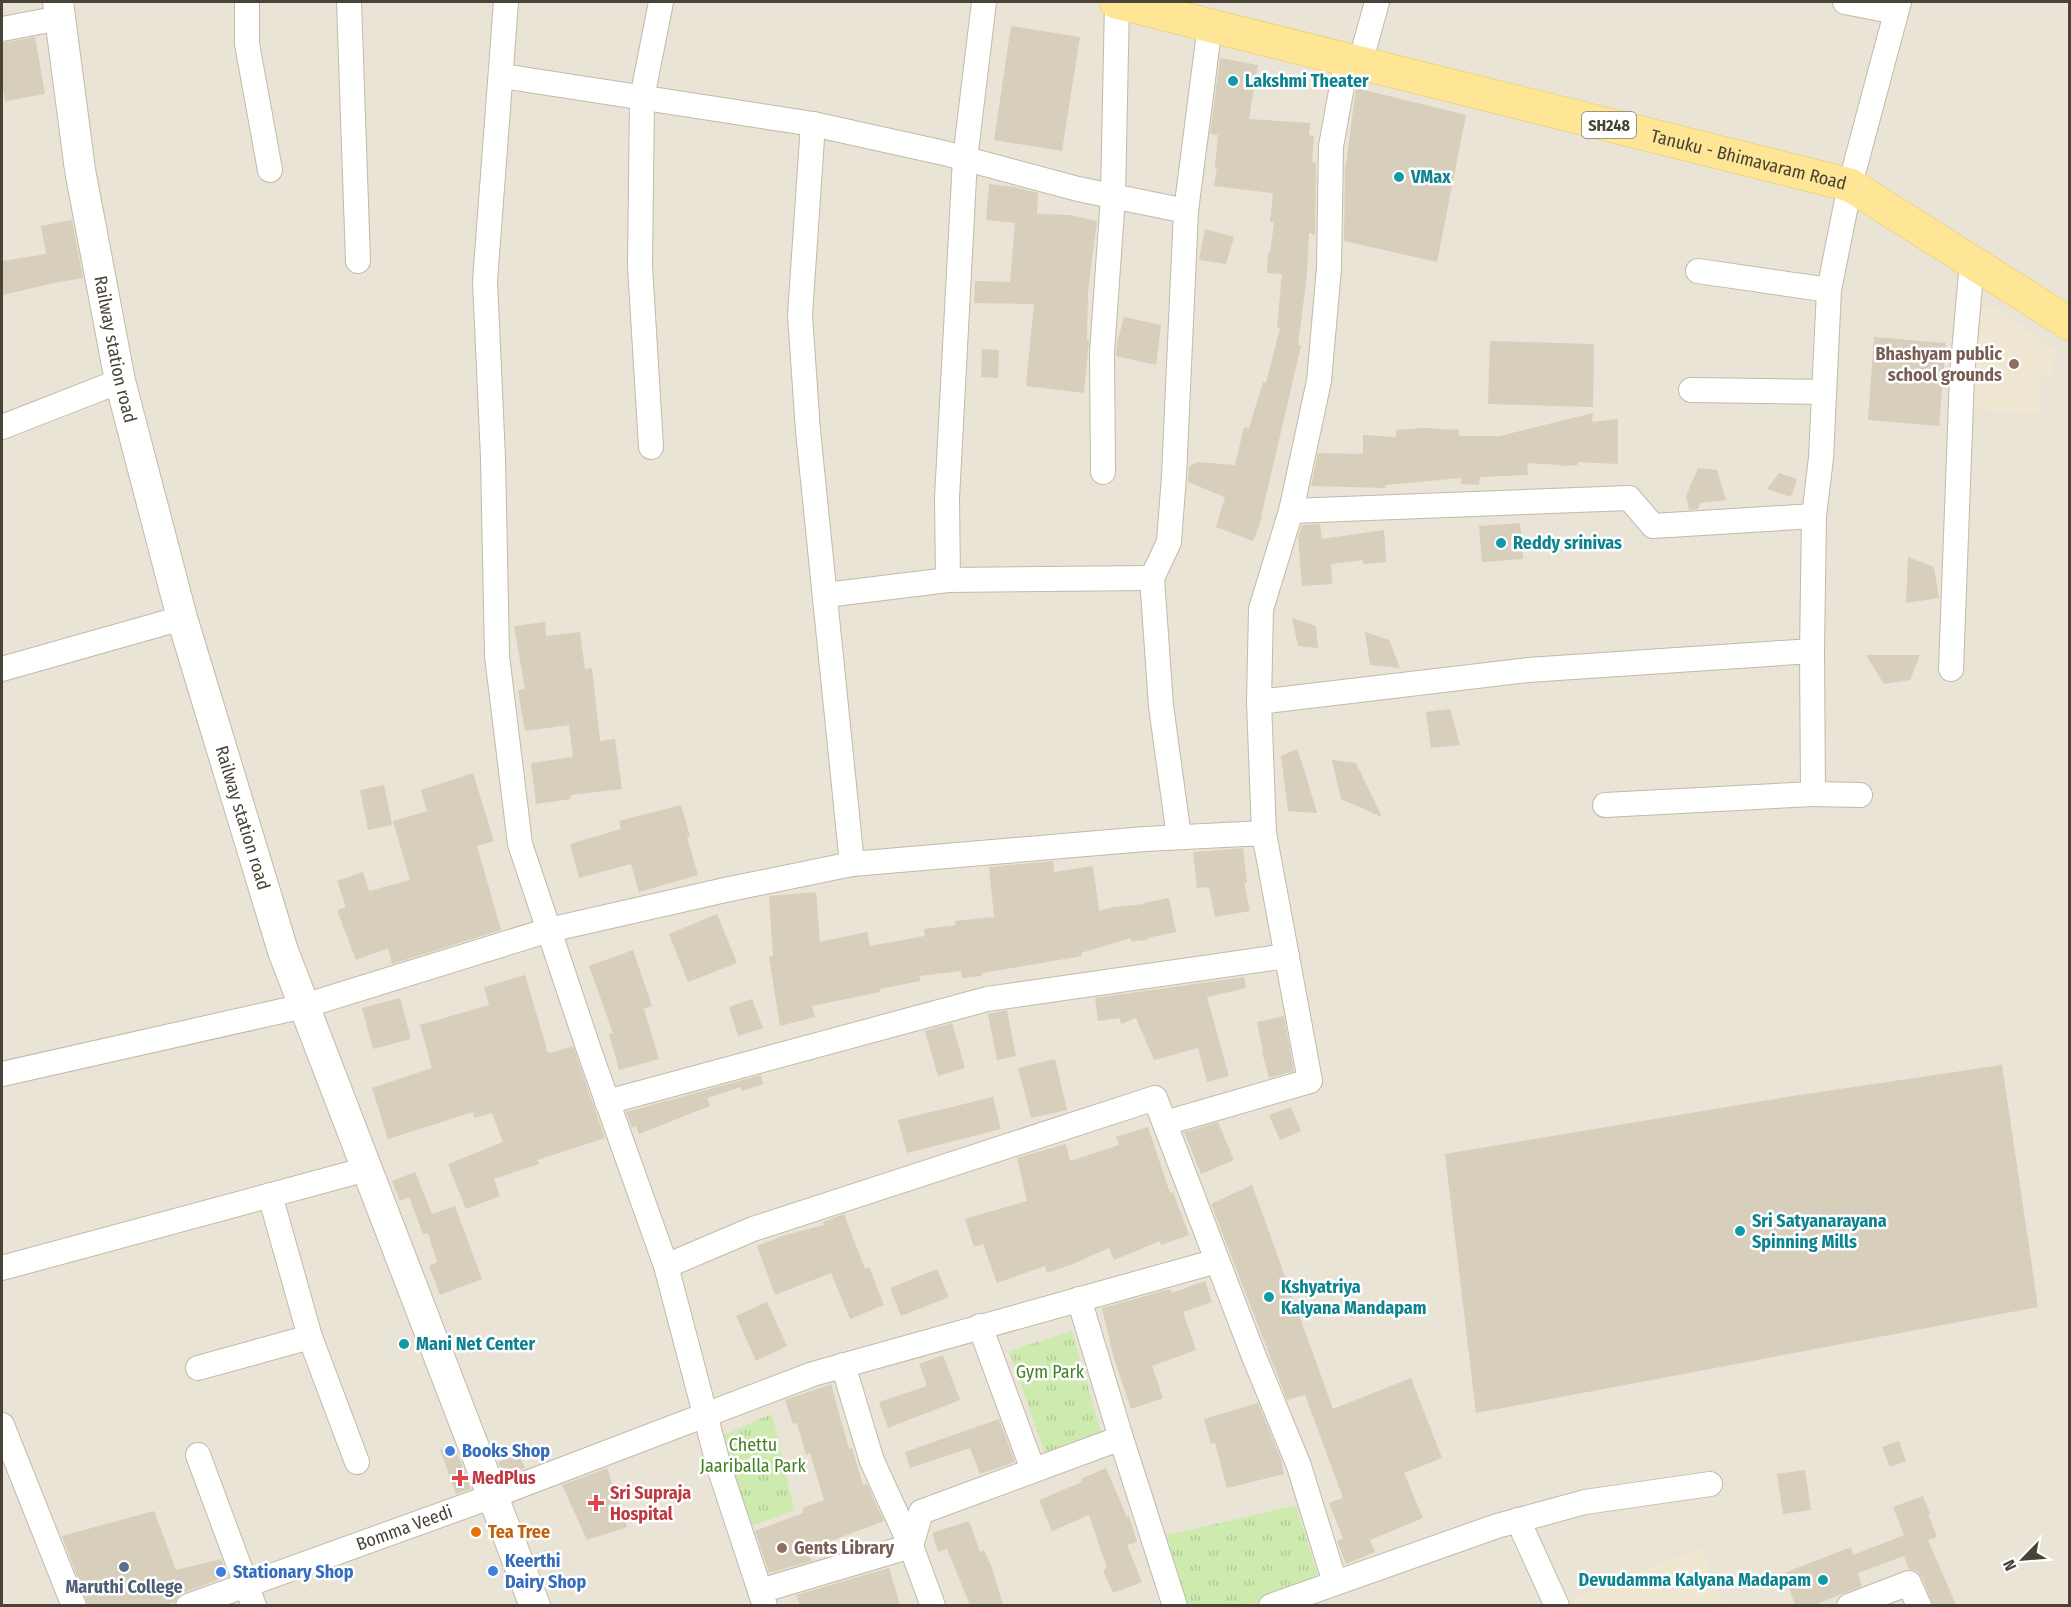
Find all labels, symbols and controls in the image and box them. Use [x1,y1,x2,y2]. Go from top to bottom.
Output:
place label: Lakshmi Theater [1245,70,1369,92]
marker: Lakshmi Theater [1226,74,1240,88]
road number: SH248 [1582,112,1636,138]
street label: Tanuku - Bhimavaram Road [1649,125,1849,195]
place label: VMax [1410,166,1451,188]
marker: VMax [1392,170,1406,184]
street label: Railway station road [89,274,141,425]
place label: Bhashyam public school grounds [1875,343,2002,386]
marker: Bhashyam public school grounds [2007,357,2021,371]
place label: Reddy srinivas [1513,532,1622,554]
marker: Reddy srinivas [1494,536,1508,550]
street label: Railway station road [210,743,275,893]
place label: Sri Satyanarayana Spinning Mills [1752,1210,1887,1253]
marker: Sri Satyanarayana Spinning Mills [1733,1224,1747,1238]
place label: Kshyatriya Kalyana Mandapam [1281,1276,1427,1319]
marker: Kshyatriya Kalyana Mandapam [1262,1290,1276,1304]
place label: Mani Net Center [416,1333,535,1355]
marker: Mani Net Center [397,1337,411,1351]
park label: Gym Park [1016,1361,1085,1383]
park label: Chettu Jaariballa Park [700,1434,806,1477]
place label: Books Shop [462,1440,550,1462]
marker: Books Shop [443,1444,457,1458]
place label: MedPlus [472,1467,536,1489]
marker: MedPlus [453,1471,467,1485]
place label: Sri Supraja Hospital [610,1482,691,1525]
marker: Sri Supraja Hospital [587,1494,605,1512]
street label: Bomma Veedi [353,1501,456,1555]
place label: Tea Tree [488,1521,550,1543]
marker: Tea Tree [469,1525,483,1539]
north arrow [1993,1529,2053,1589]
place label: Gents Library [794,1537,895,1559]
marker: Gents Library [775,1541,789,1555]
place label: Keerthi Dairy Shop [505,1550,586,1593]
text: N [1999,1557,2020,1573]
marker: Maruthi College [117,1560,131,1574]
place label: Stationary Shop [233,1561,354,1583]
marker: Keerthi Dairy Shop [486,1564,500,1578]
marker: Stationary Shop [214,1565,228,1579]
place label: Devudamma Kalyana Madapam [1579,1569,1811,1591]
marker: Devudamma Kalyana Madapam [1816,1573,1830,1587]
place label: Maruthi College [65,1576,183,1598]

